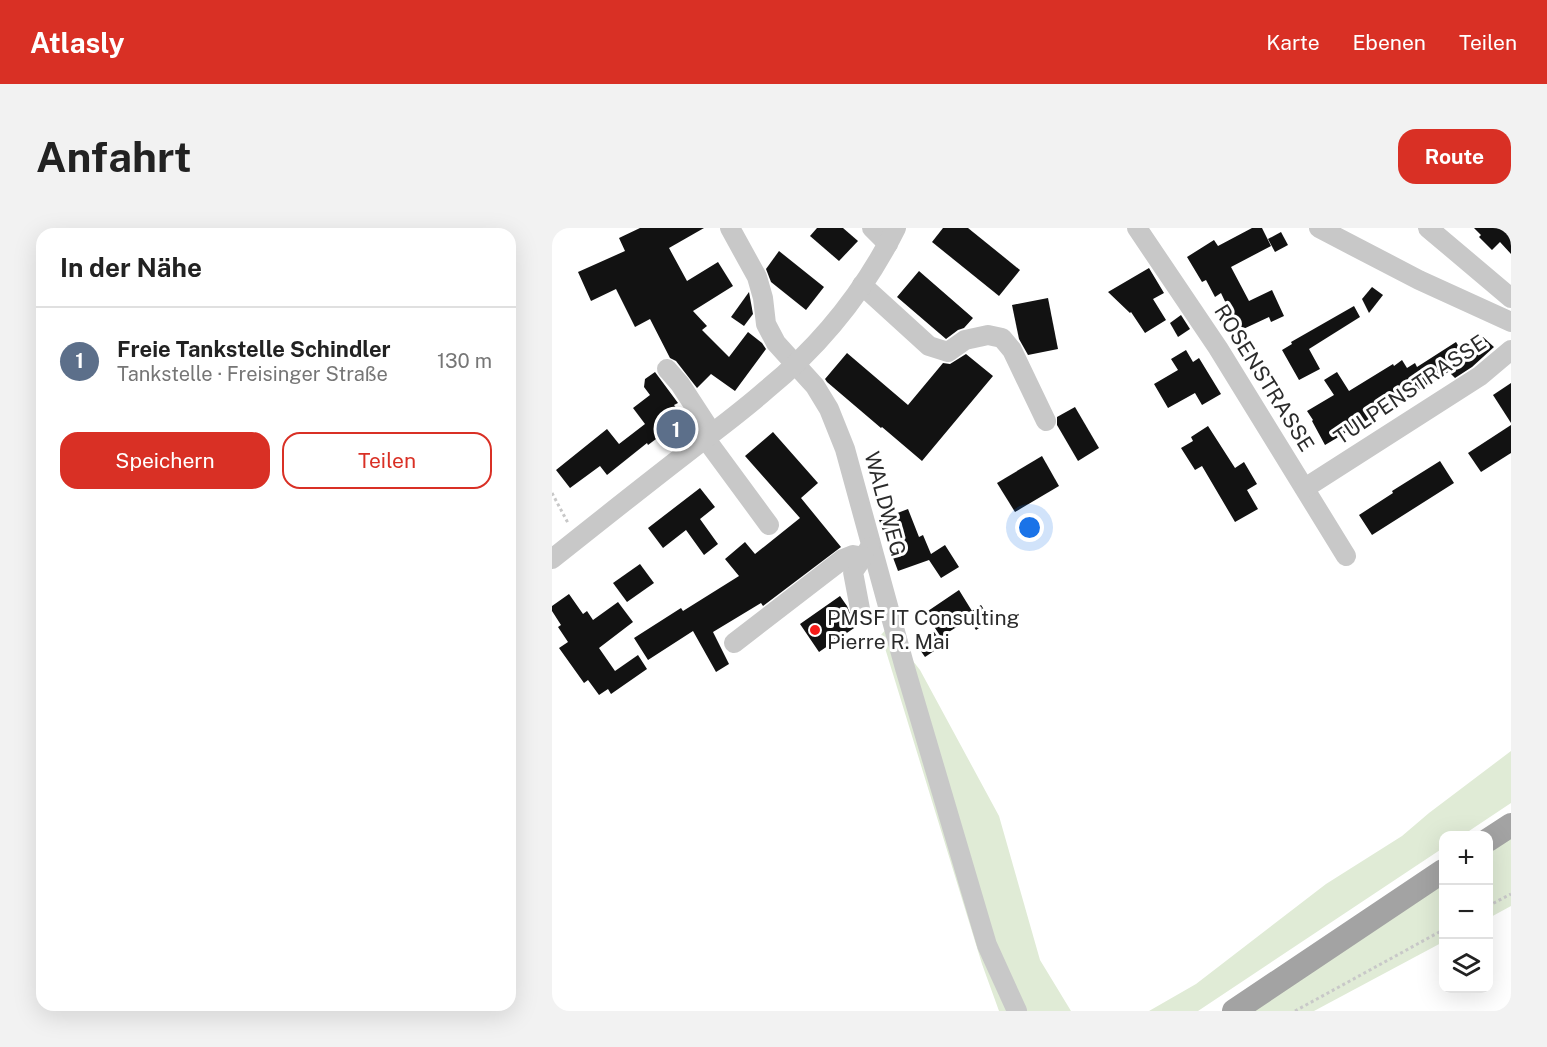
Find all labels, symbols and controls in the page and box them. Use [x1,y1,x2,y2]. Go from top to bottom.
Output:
text: Atlasly [30,26,124,59]
text: Karte [1266,30,1320,55]
text: Ebenen [1353,30,1426,55]
text: Teilen [1459,30,1517,55]
button: Route [1398,129,1511,184]
text: Anfahrt [36,132,192,181]
text: In der Nähe [60,252,202,283]
street label: ROSENSTRASSE [1209,300,1320,456]
street label: TULPENSTRASSE [1329,329,1490,450]
text: Freie Tankstelle Schindler [117,336,391,362]
text: 1 [75,349,84,373]
text: 130 m [437,349,492,373]
text: Tankstelle · Freisinger Straße [117,362,388,386]
pin: 1 [656,406,696,452]
button: Speichern [60,432,270,489]
button: Teilen [282,432,492,489]
street label: WALDWEG [860,449,911,559]
your location [1015,513,1044,542]
place label: PMSF IT Consulting Pierre R. Mai [827,605,1020,654]
marker: PMSF IT Consulting Pierre R. Mai [808,623,822,637]
map controls [1439,831,1493,993]
button: + [1439,831,1493,885]
button: − [1439,885,1493,939]
button: layers [1439,939,1493,993]

